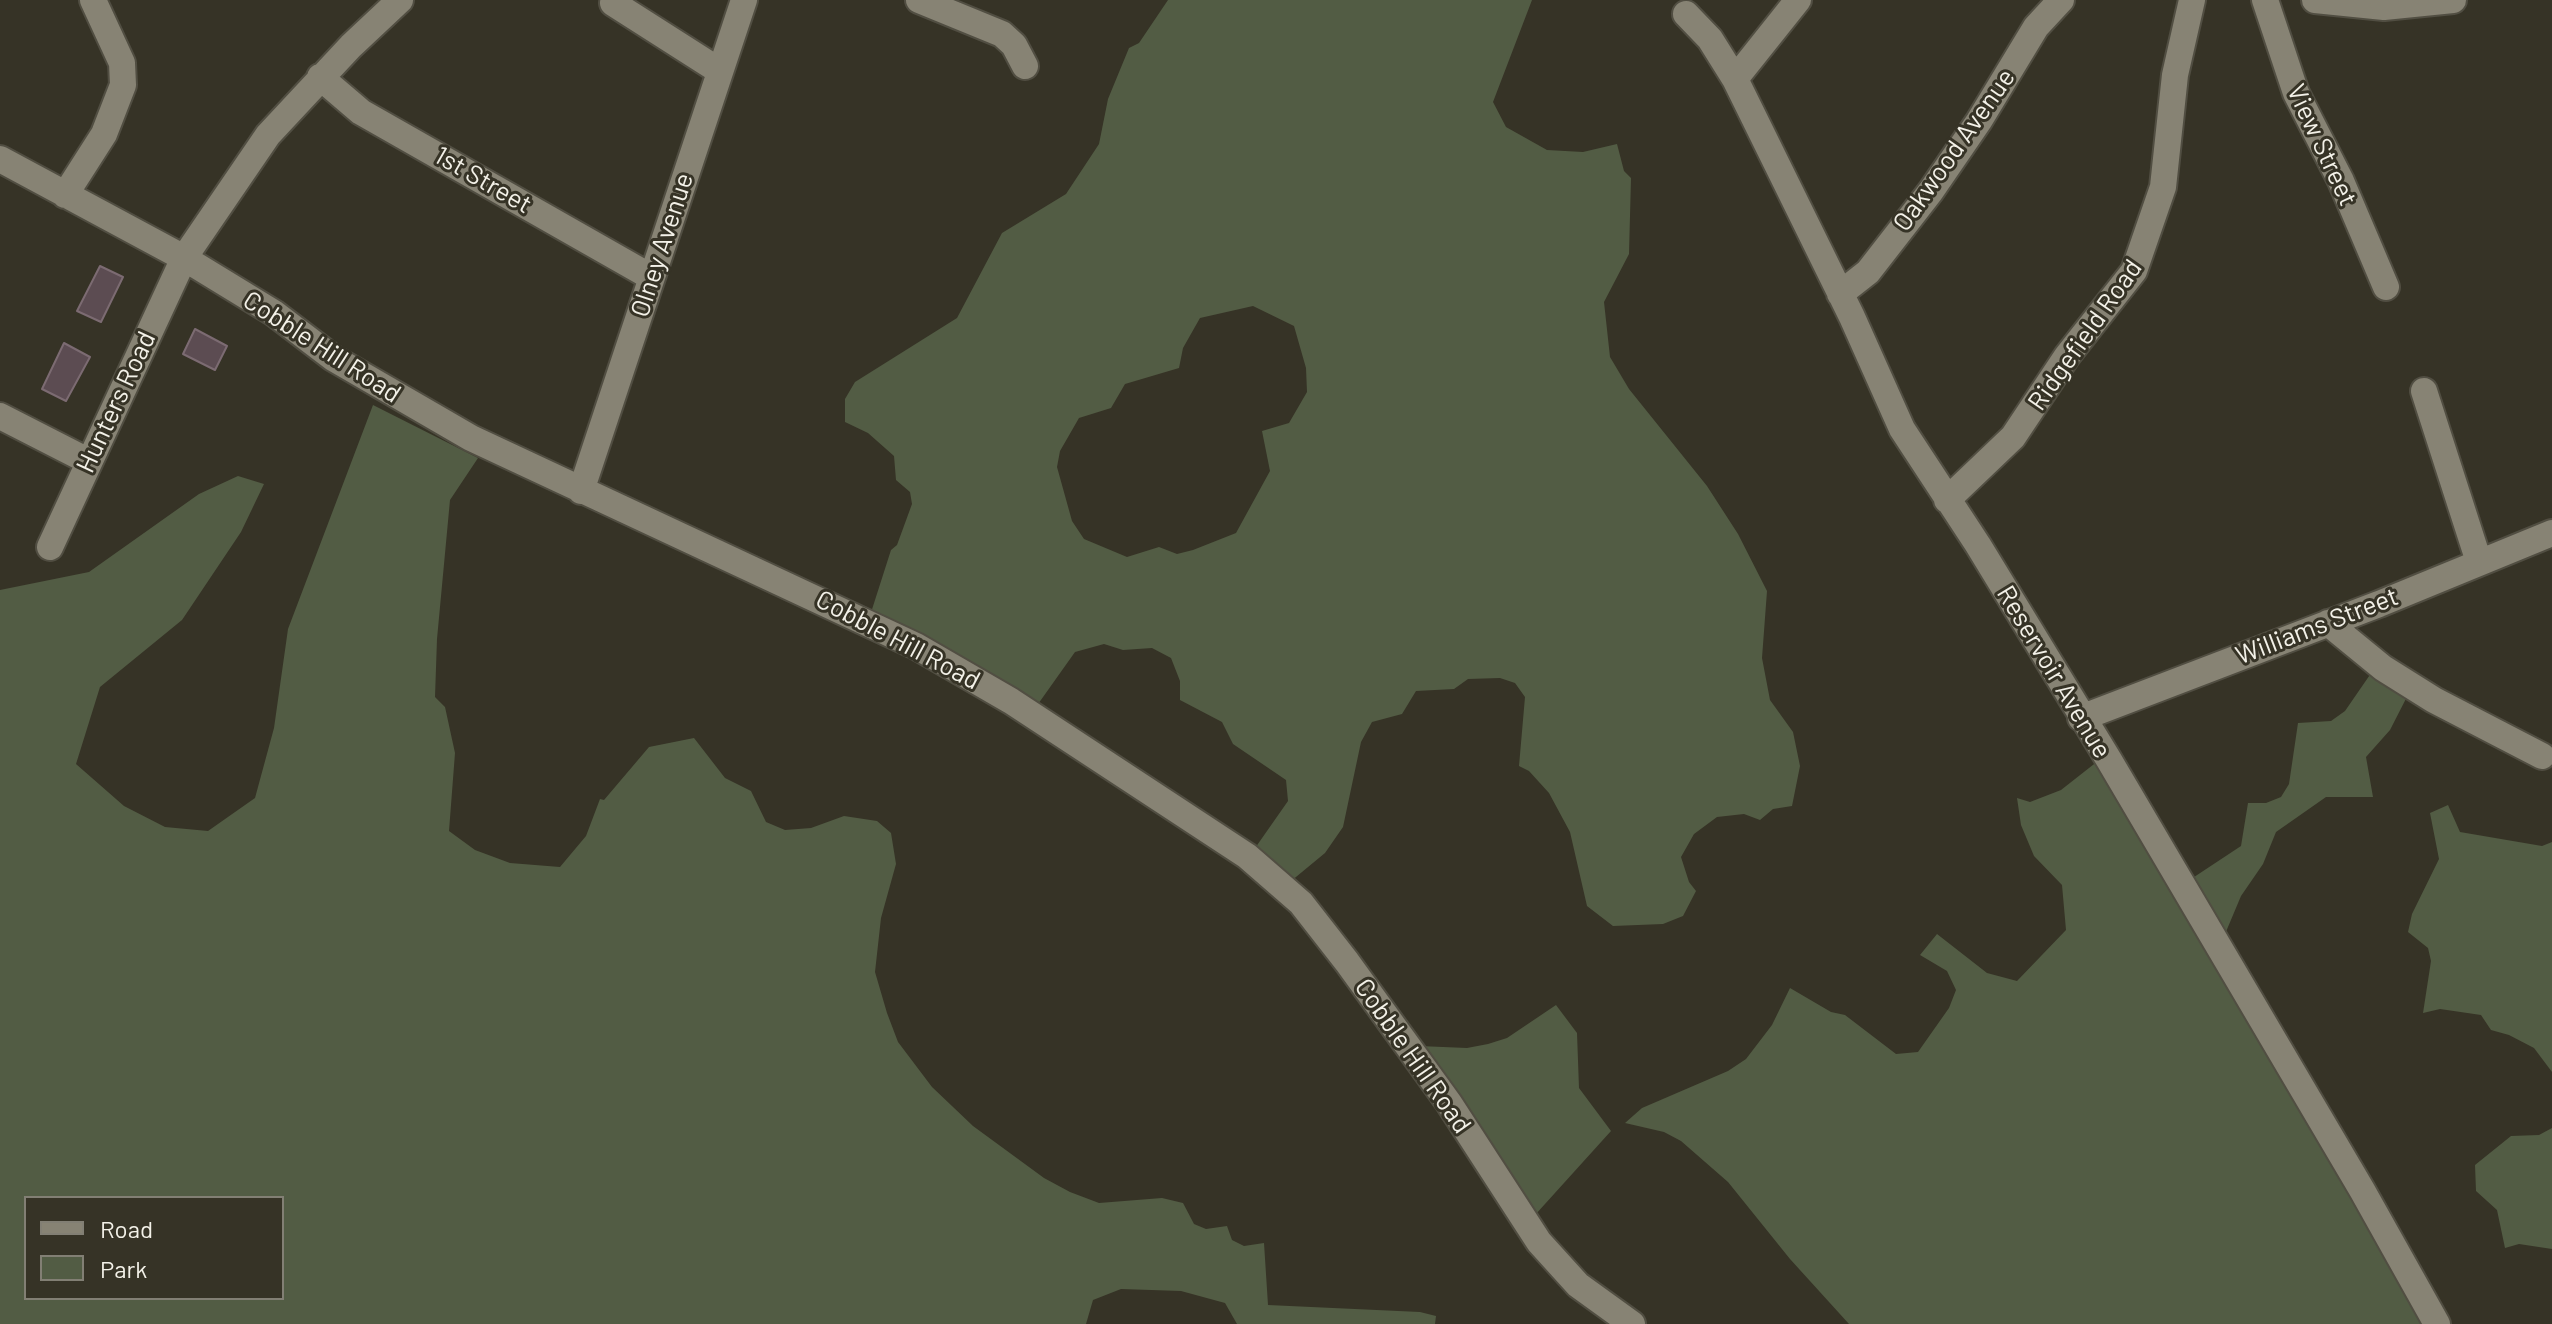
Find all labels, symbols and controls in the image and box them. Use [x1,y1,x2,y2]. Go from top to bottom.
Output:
street label: Oakwood Avenue [1886,63,2022,237]
street label: View Street [2280,79,2364,211]
street label: 1st Street [429,140,537,220]
street label: Olney Avenue [624,169,700,321]
street label: Ridgefield Road [2021,254,2149,416]
street label: Cobble Hill Road [237,284,407,410]
street label: Hunters Road [70,326,162,478]
street label: Reservoir Avenue [1990,580,2118,764]
street label: Williams Street [2231,581,2403,671]
street label: Cobble Hill Road [811,584,985,696]
street label: Cobble Hill Road [1348,973,1478,1139]
legend [24,1196,284,1300]
text: Road [100,1214,153,1243]
text: Park [100,1254,147,1283]

